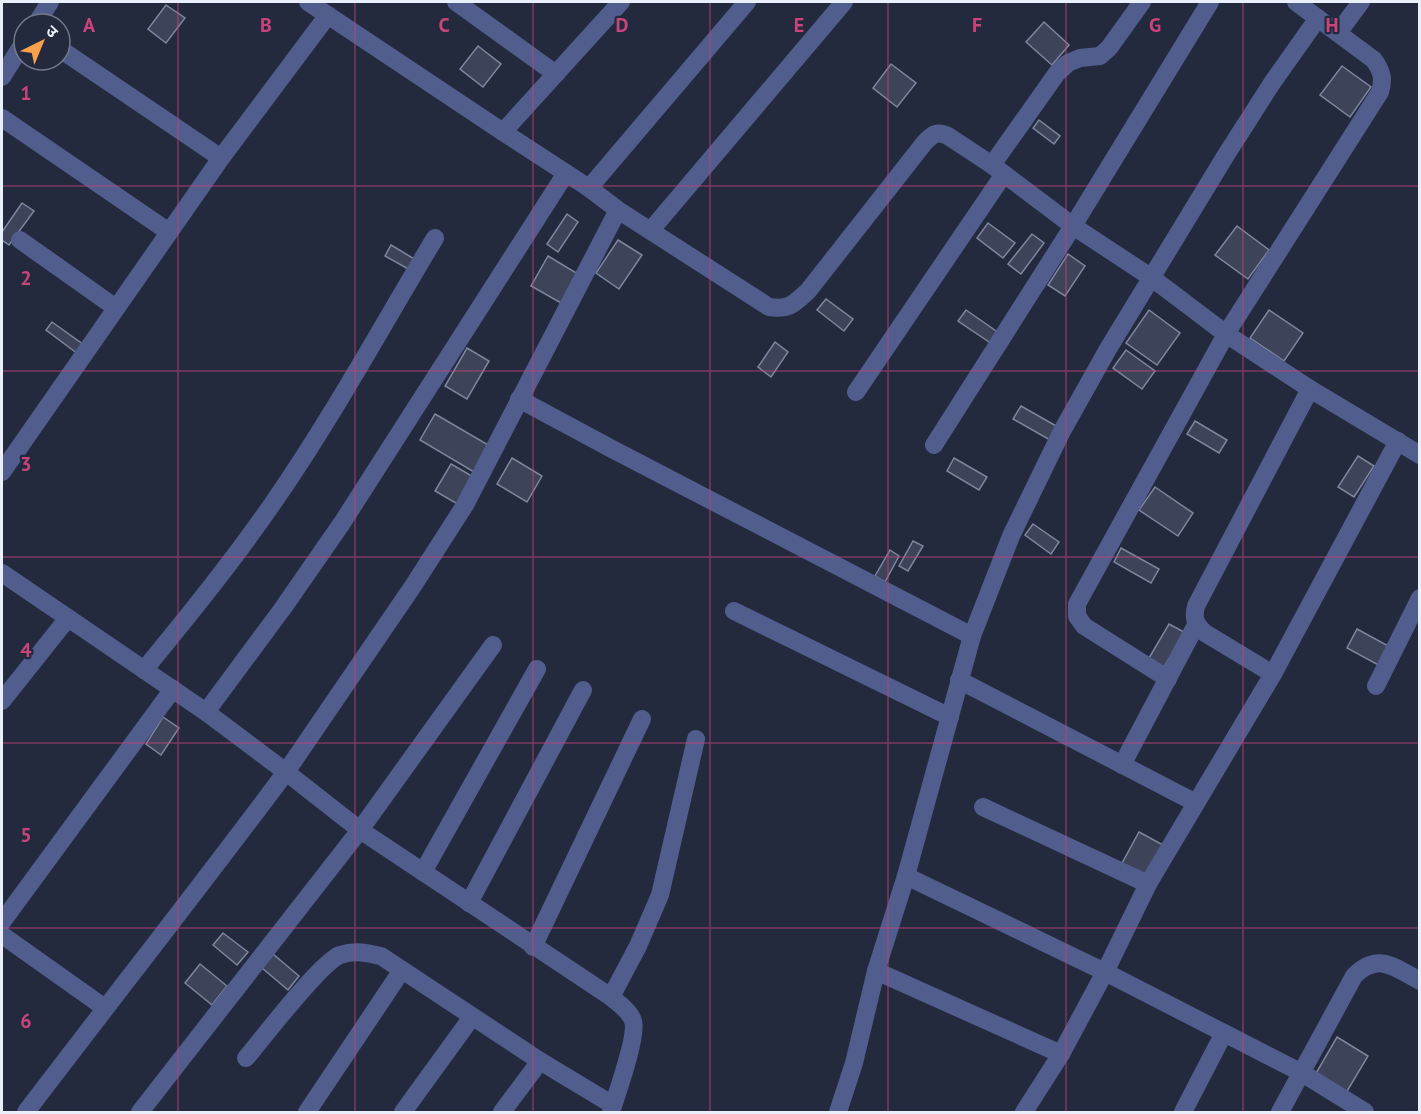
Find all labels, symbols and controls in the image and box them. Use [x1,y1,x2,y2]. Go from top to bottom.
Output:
north arrow [12,12,72,72]
text: A [83,12,96,38]
text: B [260,12,272,38]
text: C [438,12,450,38]
text: D [616,12,629,38]
text: E [794,12,804,38]
text: F [972,12,982,38]
text: G [1149,12,1161,38]
text: H [1325,12,1339,38]
text: उ [42,21,63,42]
text: 1 [20,80,32,106]
text: 2 [20,265,32,291]
text: 3 [20,451,32,477]
text: 4 [20,637,32,663]
text: 5 [20,822,32,848]
text: 6 [20,1008,32,1034]

